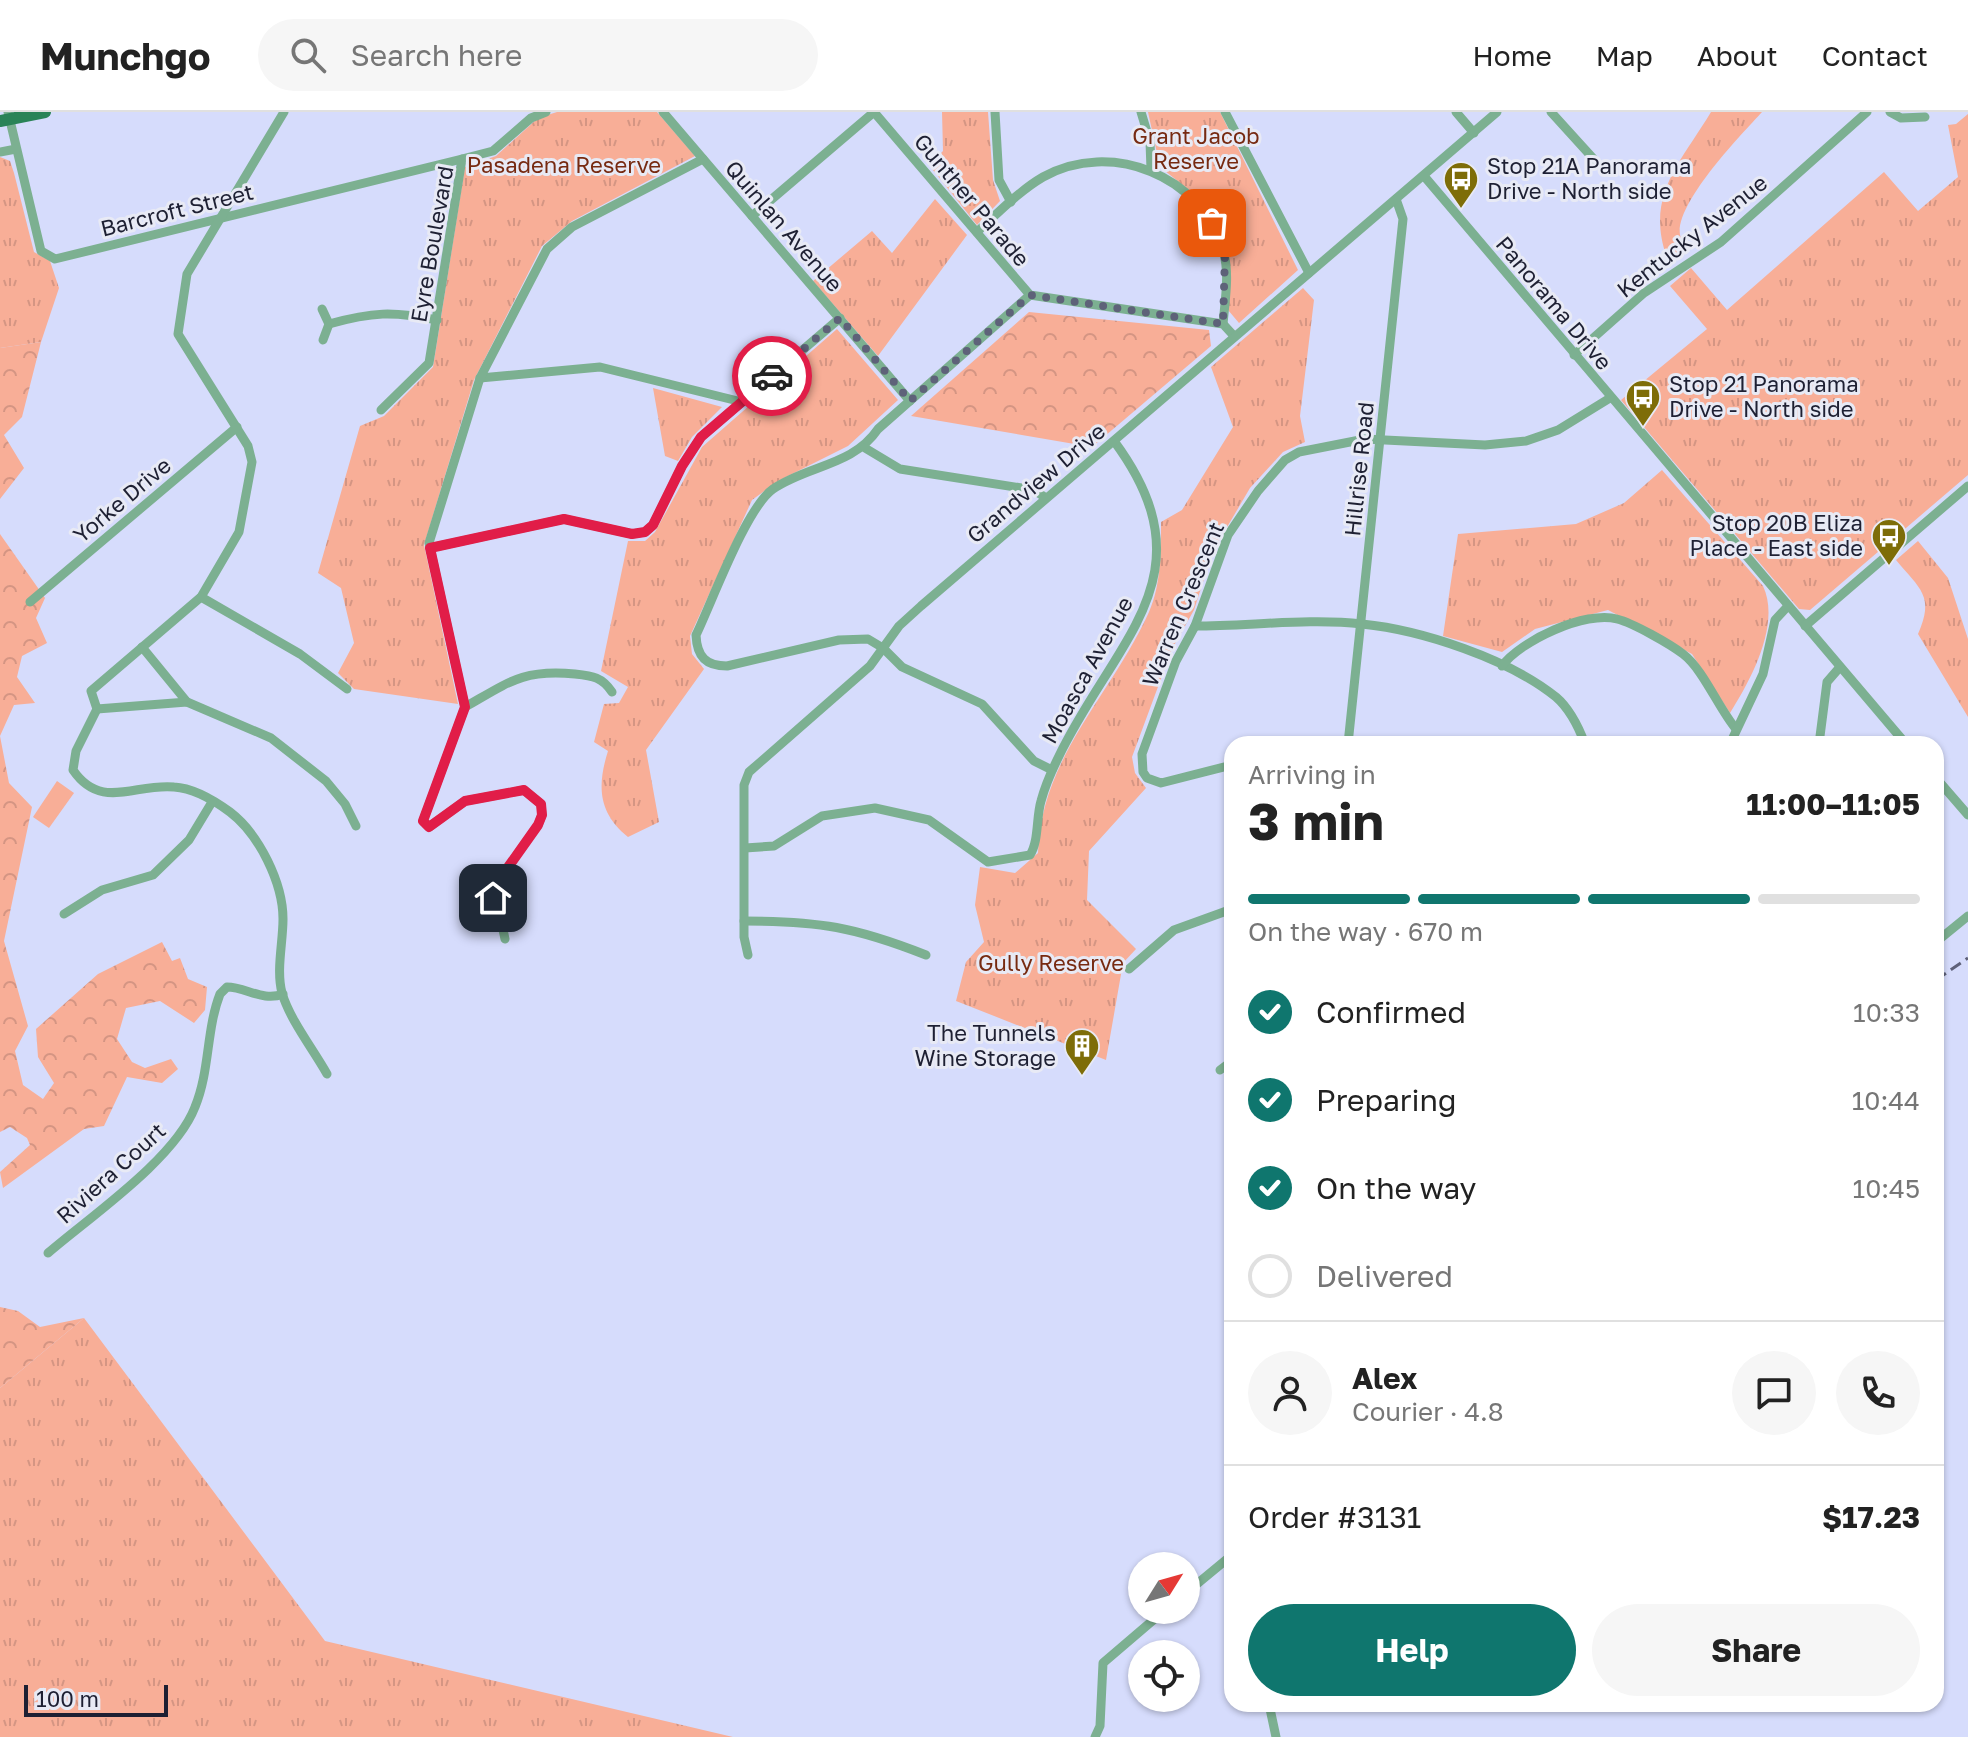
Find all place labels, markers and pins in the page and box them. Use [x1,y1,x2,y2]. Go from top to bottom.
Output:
place label: Stop 21A Panorama Drive - North side [1487,152,1691,204]
bus stop icon: Stop 21A Panorama Drive - North side [1442,160,1480,210]
pin [1178,189,1246,257]
place label: Stop 21 Panorama Drive - North side [1669,370,1859,422]
bus stop icon: Stop 21 Panorama Drive - North side [1624,378,1662,428]
place label: Stop 20B Eliza Place - East side [1690,509,1863,561]
bus stop icon: Stop 20B Eliza Place - East side [1870,517,1908,567]
pin [459,864,527,932]
place label: The Tunnels Wine Storage [914,1019,1056,1071]
building icon: The Tunnels Wine Storage [1063,1027,1101,1077]

